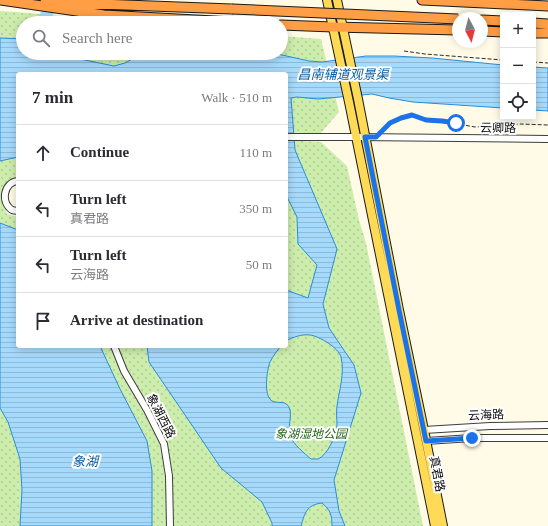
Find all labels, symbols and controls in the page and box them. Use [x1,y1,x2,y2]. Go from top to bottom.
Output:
north arrow [452,12,488,48]
map controls [500,12,536,120]
button: + [500,12,536,48]
search box [16,16,288,60]
icon: search [30,27,52,49]
text: Search here [62,30,132,46]
button: − [500,48,536,84]
water label: 昌南辅道观景渠 [297,67,390,82]
button: locate [500,84,536,120]
text: 7 min [32,88,73,107]
text: Walk · 510 m [201,90,272,105]
route start [447,114,465,132]
street label: 云卿路 [480,121,516,135]
icon: ahead [32,142,54,164]
text: Continue [70,144,129,160]
text: 110 m [240,145,272,160]
text: Turn left [70,191,127,207]
icon: left [32,198,54,220]
text: 350 m [239,201,272,216]
text: 真君路 [70,211,109,226]
text: Turn left [70,247,127,263]
icon: left [32,254,54,276]
text: 50 m [246,257,272,272]
text: 云海路 [70,267,109,282]
icon: arrive [32,310,54,332]
text: Arrive at destination [70,312,203,328]
street label: 象湖西路 [144,391,178,441]
street label: 云海路 [468,407,504,423]
park label: 象湖湿地公园 [275,427,349,441]
route end [463,429,481,447]
water label: 象湖 [72,454,100,469]
street label: 真君路 [427,455,447,493]

